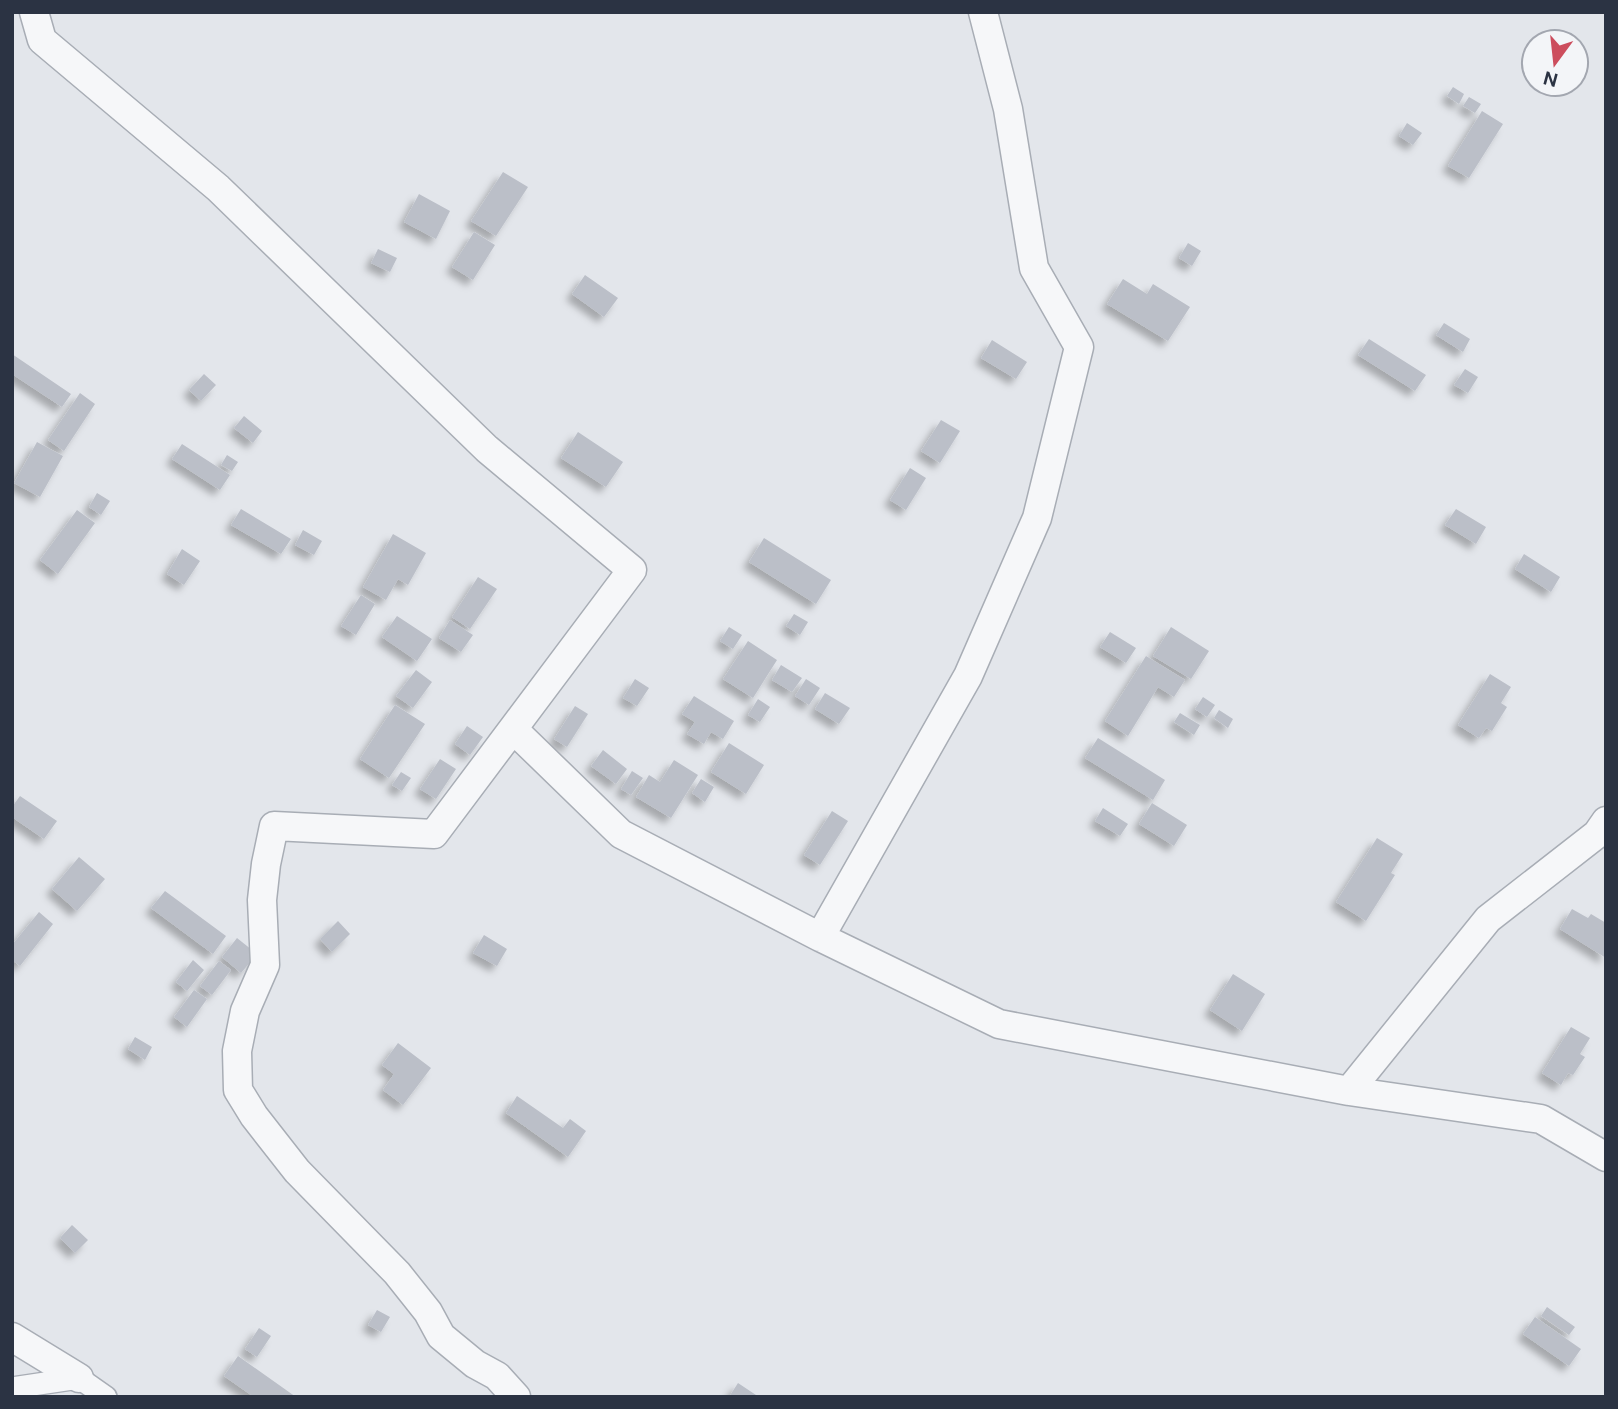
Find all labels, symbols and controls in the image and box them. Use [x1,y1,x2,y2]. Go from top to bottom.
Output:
north arrow [1520,28,1590,98]
text: N [1541,65,1561,93]

